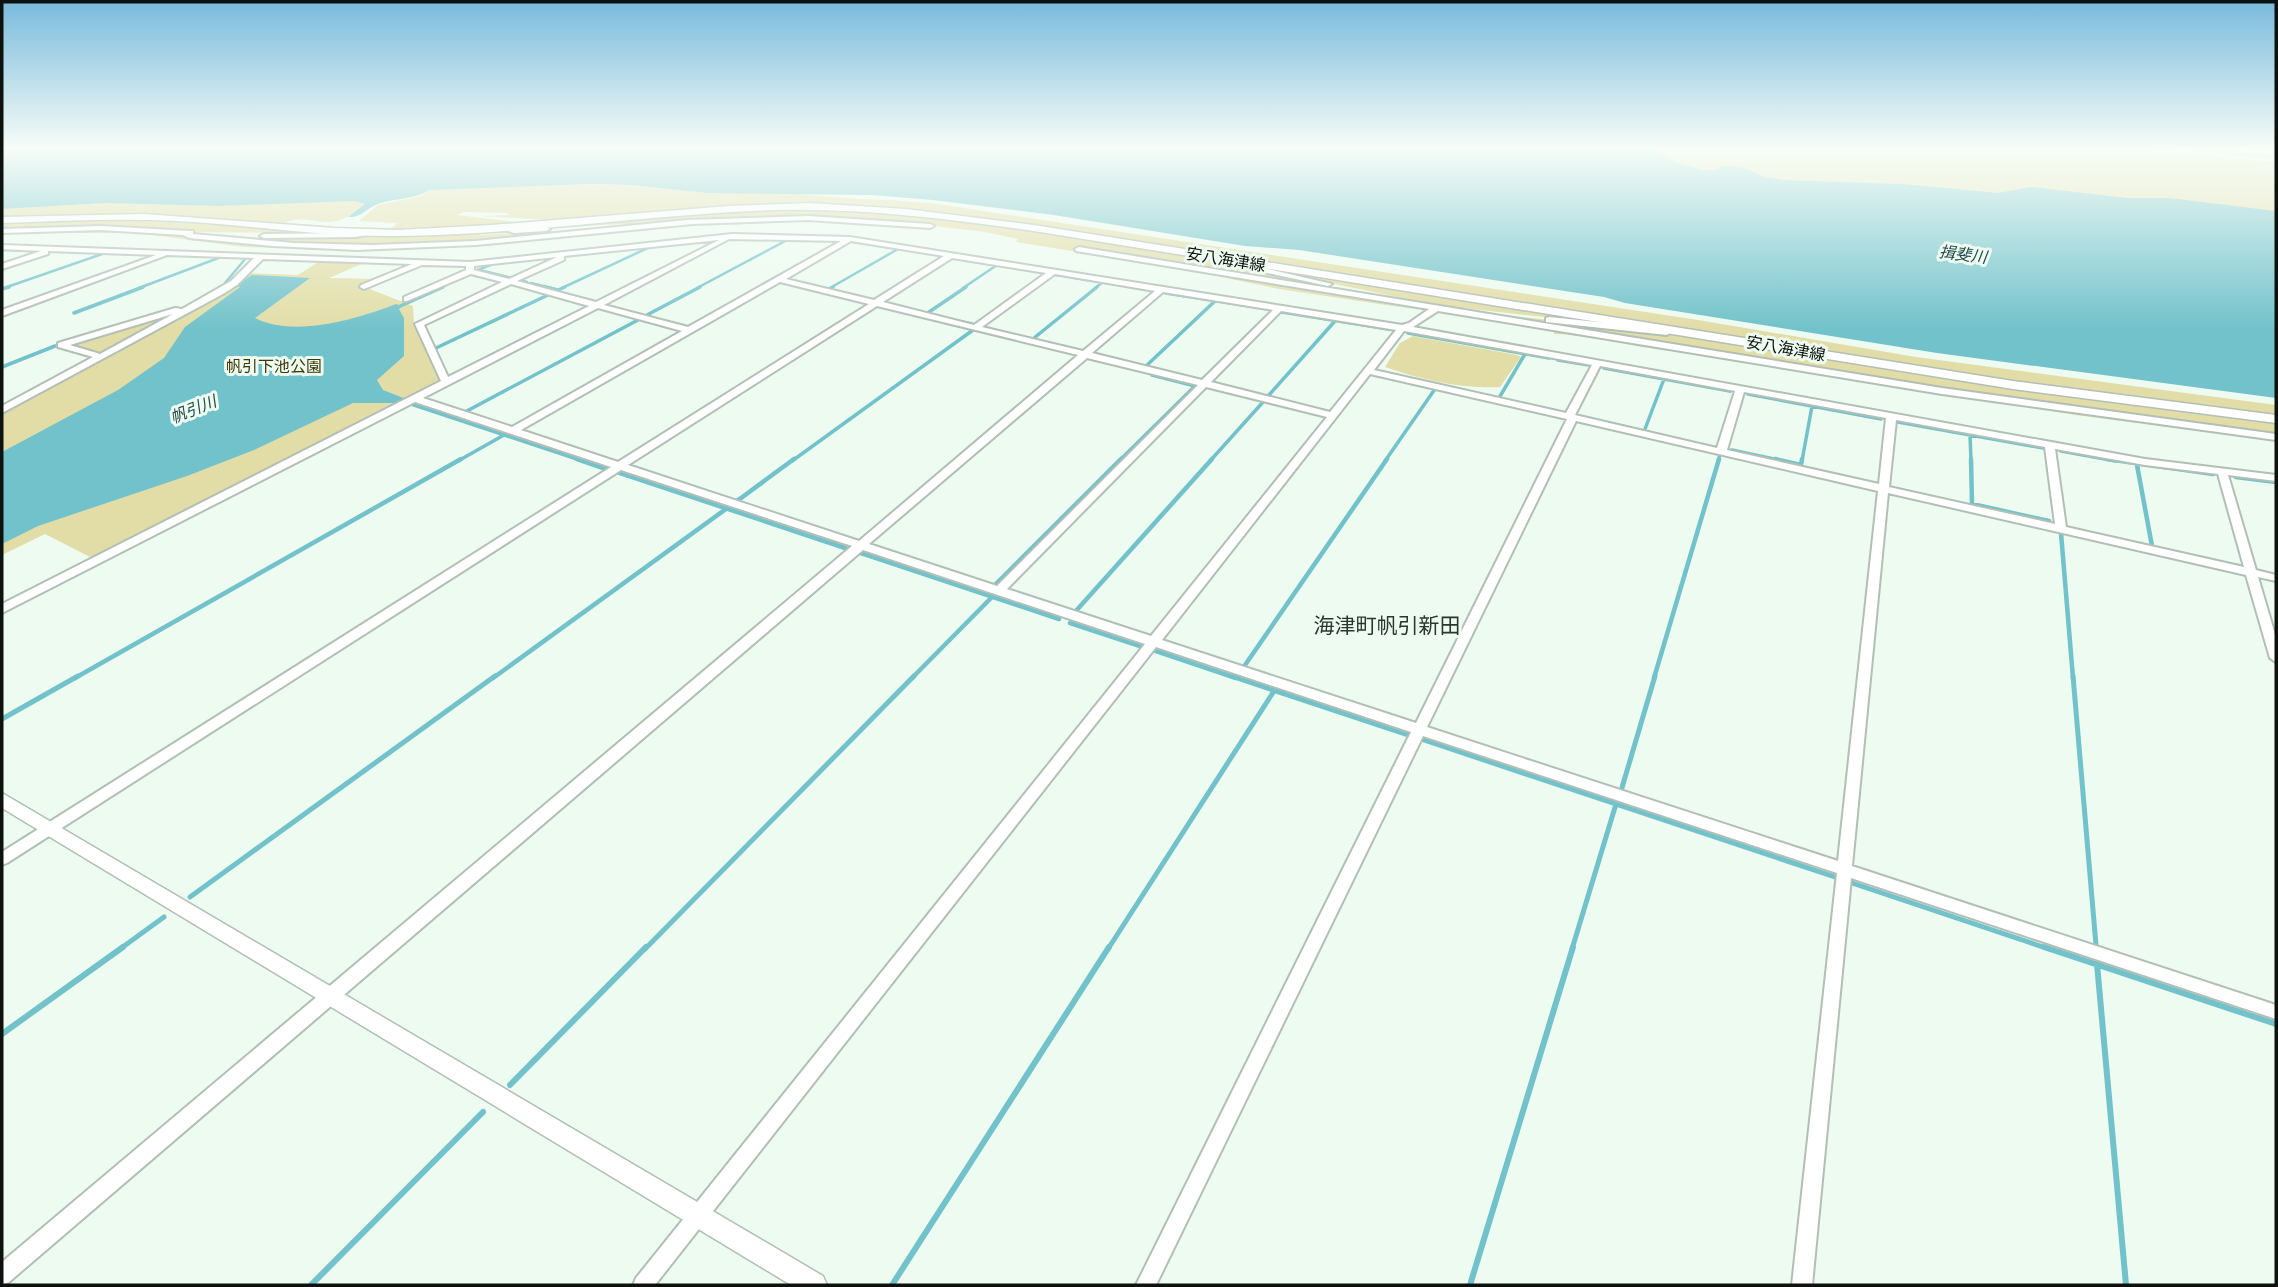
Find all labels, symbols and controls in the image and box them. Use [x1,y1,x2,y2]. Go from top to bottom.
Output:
water label: 揖斐川 [1938,240,1990,268]
street label: 安八海津線 [1185,242,1267,276]
street label: 安八海津線 [1745,330,1827,366]
park label: 帆引下池公園 [226,355,322,377]
water label: 帆引川 [167,389,221,428]
district label: 海津町帆引新田 [1314,611,1461,639]

